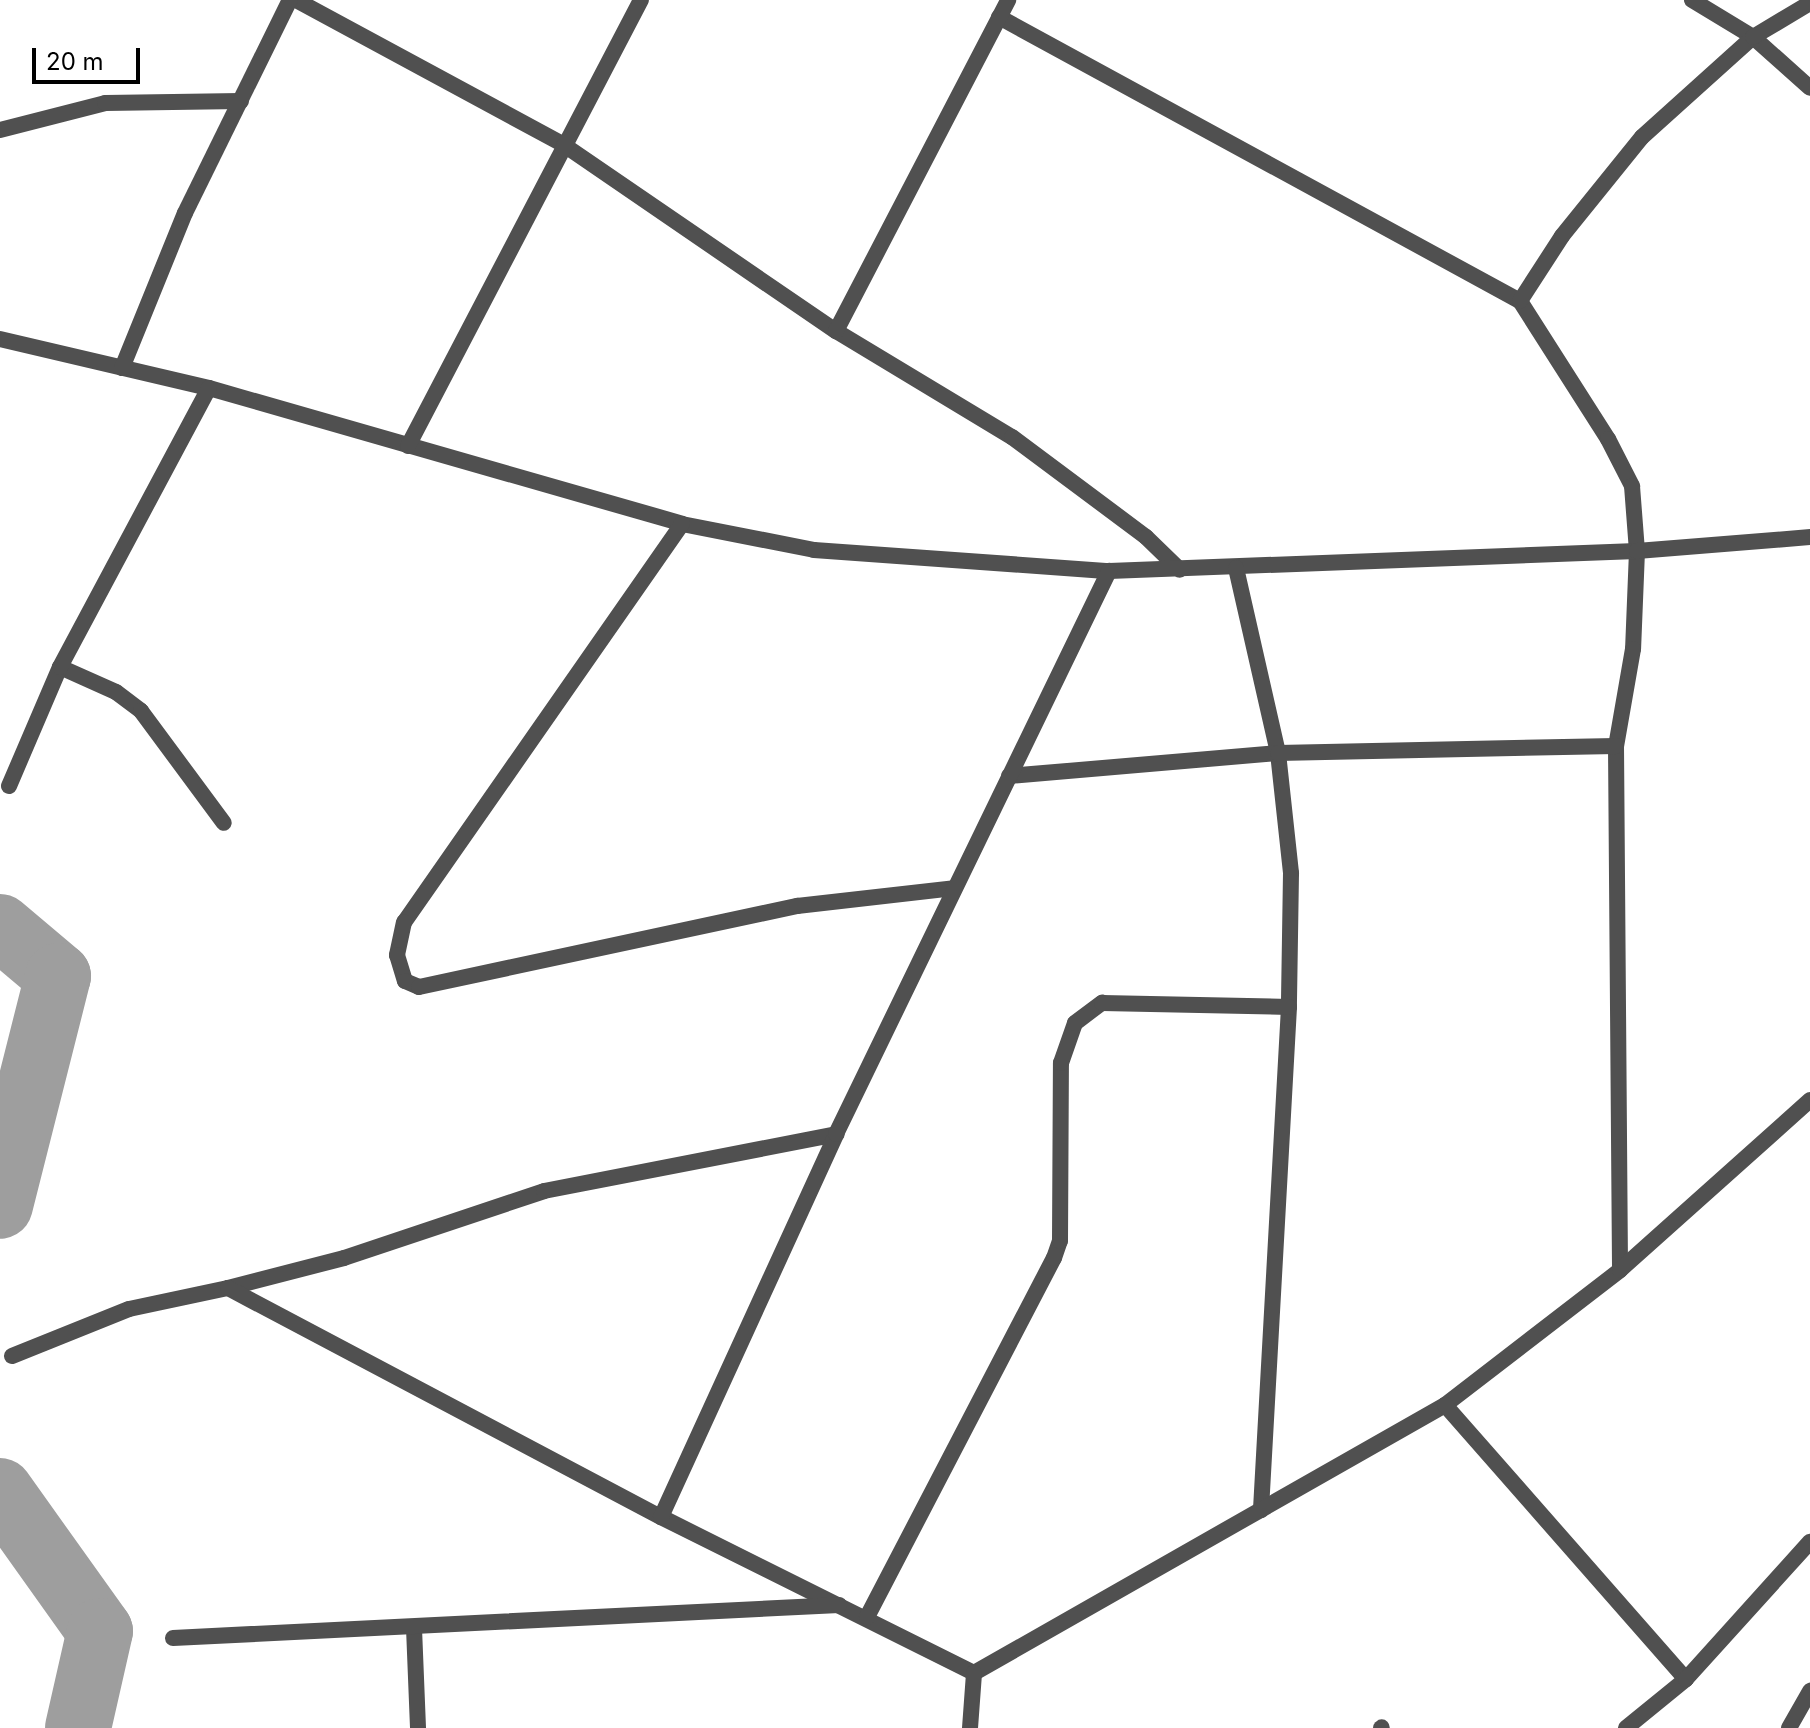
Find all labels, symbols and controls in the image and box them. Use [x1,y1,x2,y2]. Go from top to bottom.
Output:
scale bar [36,32,144,82]
text: 20 m [46,47,104,76]

